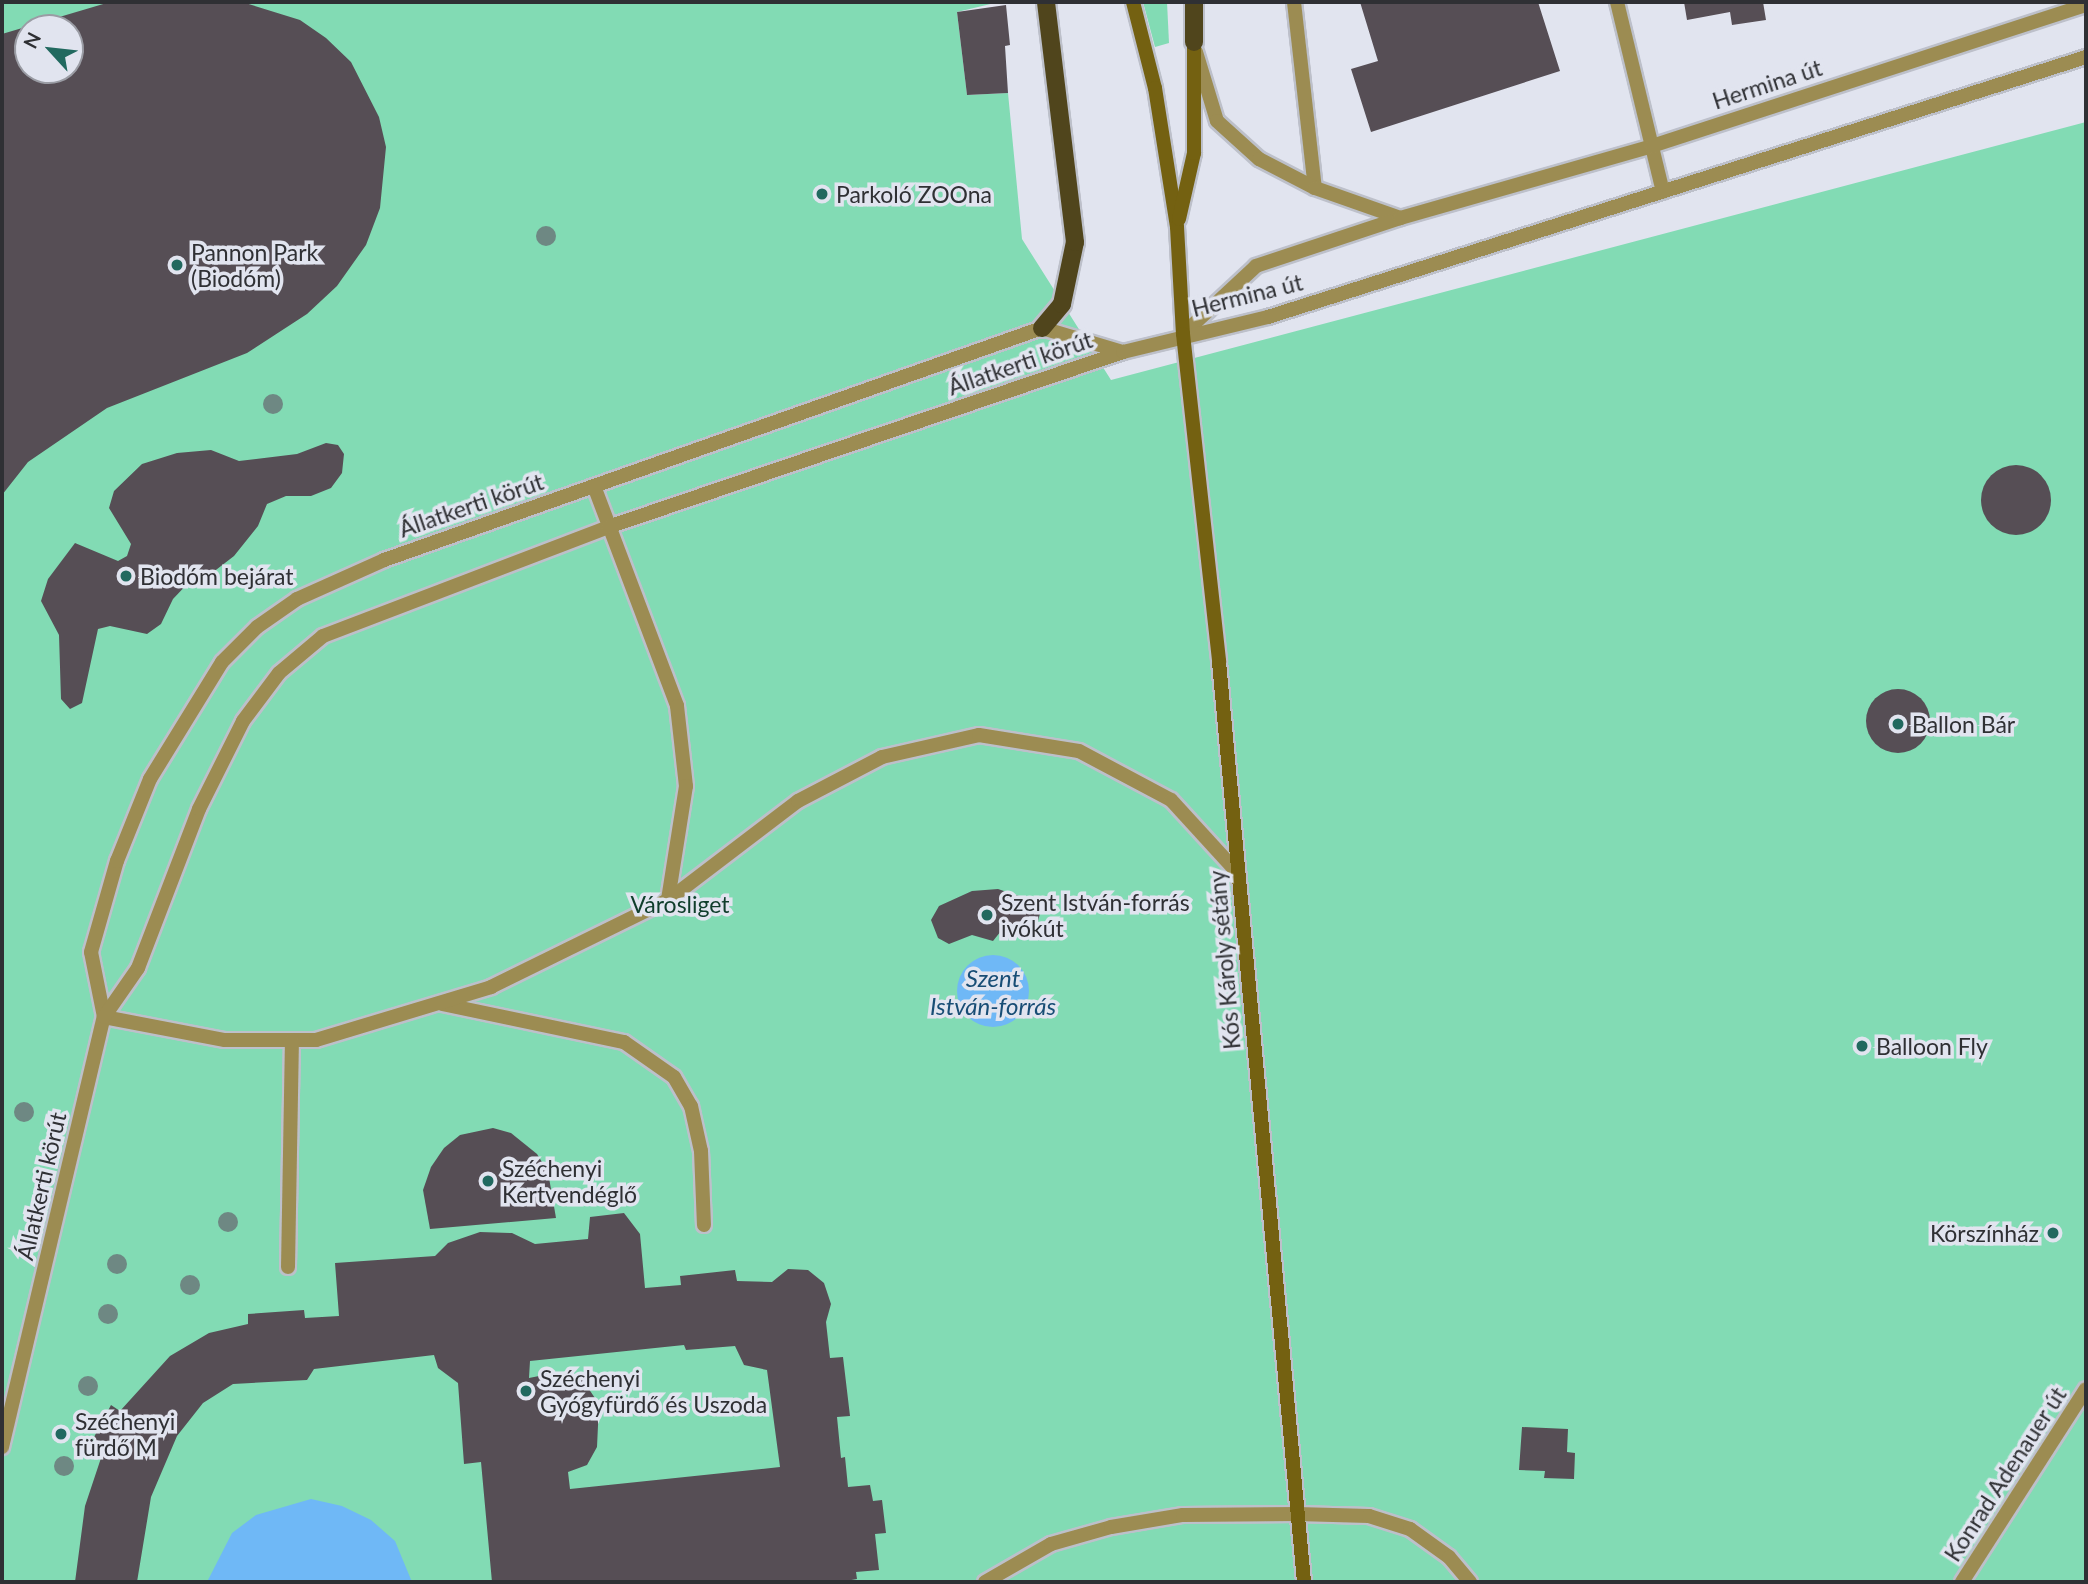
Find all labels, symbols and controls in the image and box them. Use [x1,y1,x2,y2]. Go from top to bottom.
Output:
north arrow [14,14,84,84]
text: N [18,28,45,52]
street label: Hermina út [1709,53,1825,115]
place label: Parkoló ZOOna [836,180,992,208]
marker: Parkoló ZOOna [814,186,830,202]
place label: Pannon Park (Biodóm) [191,238,318,292]
marker: Pannon Park (Biodóm) [169,257,185,273]
street label: Hermina út [1189,268,1305,322]
street label: Állatkerti körút [944,325,1096,401]
street label: Állatkerti körút [395,467,547,543]
place label: Biodóm bejárat [140,562,294,590]
marker: Biodóm bejárat [118,568,134,584]
place label: Ballon Bár [1912,710,2015,738]
marker: Ballon Bár [1890,716,1906,732]
street label: Kós Károly sétány [1202,869,1246,1051]
place label: Szent István-forrás ivókút [1001,888,1190,942]
park label: Városliget [630,890,730,918]
marker: Szent István-forrás ivókút [979,907,995,923]
water label: Szent István-forrás [930,964,1056,1020]
place label: Balloon Fly [1876,1032,1988,1060]
marker: Balloon Fly [1854,1038,1870,1054]
street label: Állatkerti körút [11,1109,71,1263]
place label: Széchenyi Kertvendéglő [502,1154,637,1208]
marker: Széchenyi Kertvendéglő [480,1173,496,1189]
place label: Körszínház [1930,1219,2039,1247]
marker: Körszínház [2045,1225,2061,1241]
place label: Széchenyi Gyógyfürdő és Uszoda [540,1364,767,1418]
street label: Konrad Adenauer út [1938,1381,2072,1567]
marker: Széchenyi Gyógyfürdő és Uszoda [518,1383,534,1399]
place label: Széchenyi fürdő M [75,1407,175,1461]
marker: Széchenyi fürdő M [53,1426,69,1442]

